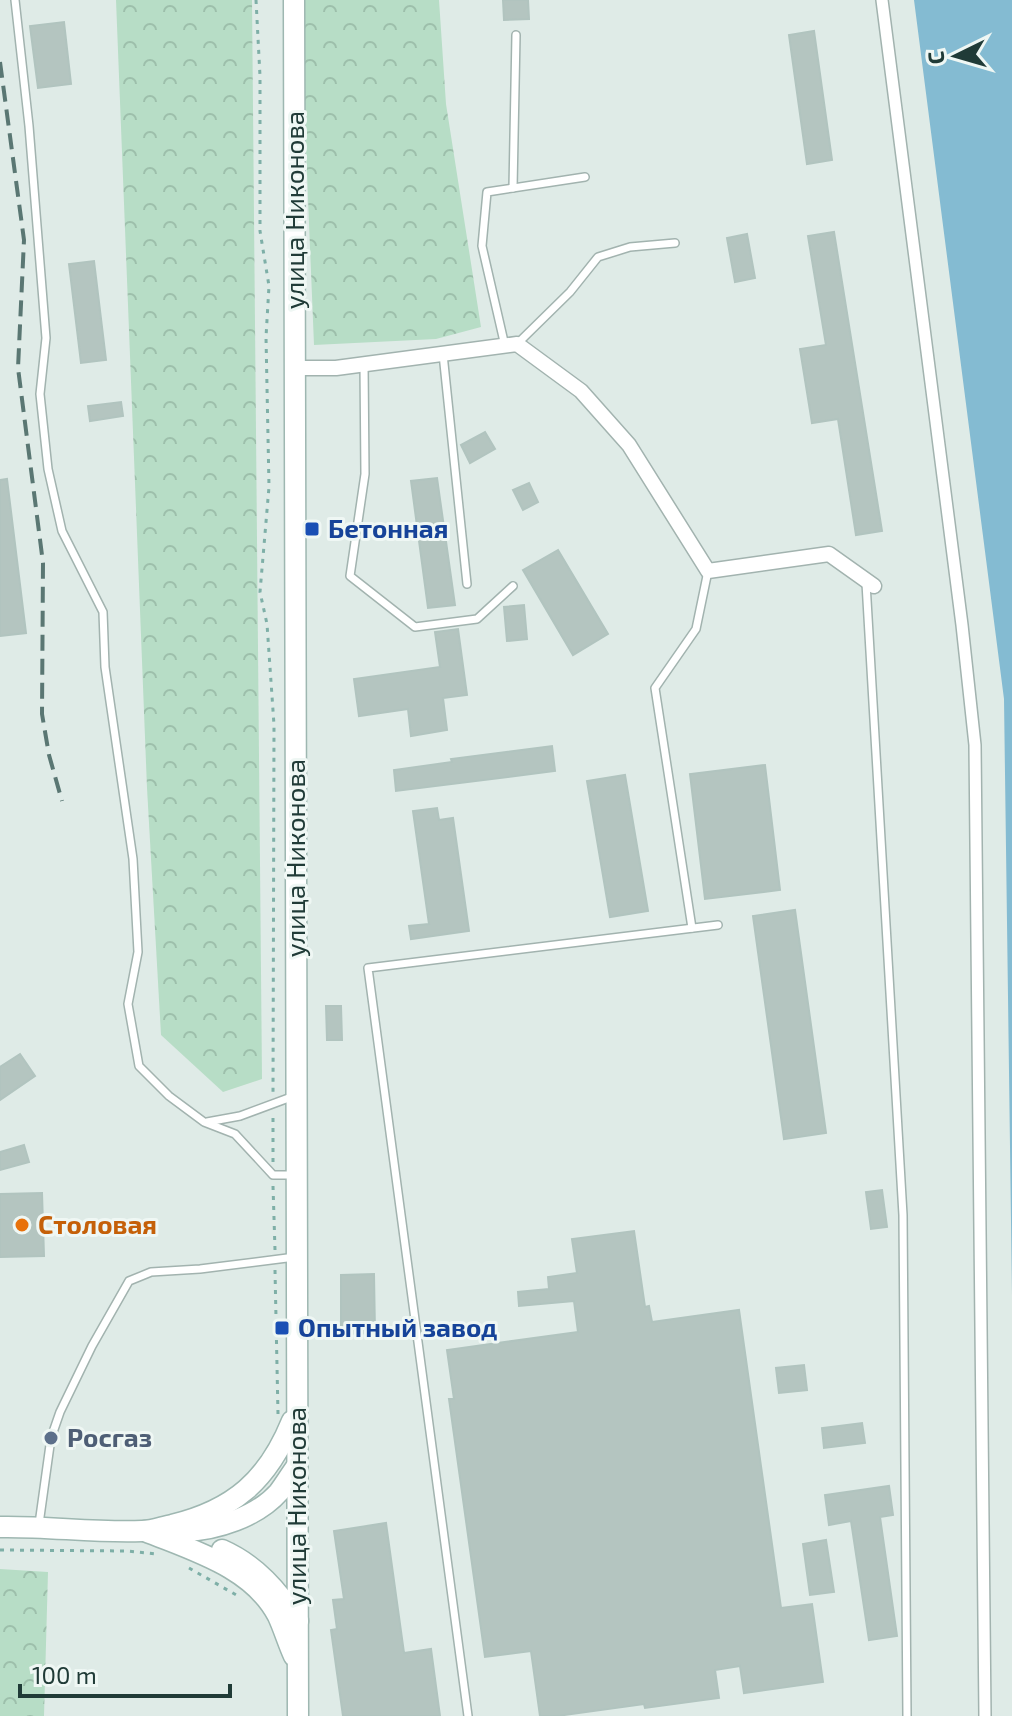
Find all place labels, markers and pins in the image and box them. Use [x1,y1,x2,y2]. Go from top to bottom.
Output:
place label: Бетонная [328,512,448,543]
marker: Бетонная [303,520,321,538]
place label: Столовая [38,1208,157,1239]
marker: Столовая [13,1216,31,1234]
place label: Опытный завод [298,1311,497,1342]
marker: Опытный завод [273,1319,291,1337]
place label: Росгаз [67,1421,152,1452]
marker: Росгаз [42,1429,60,1447]

